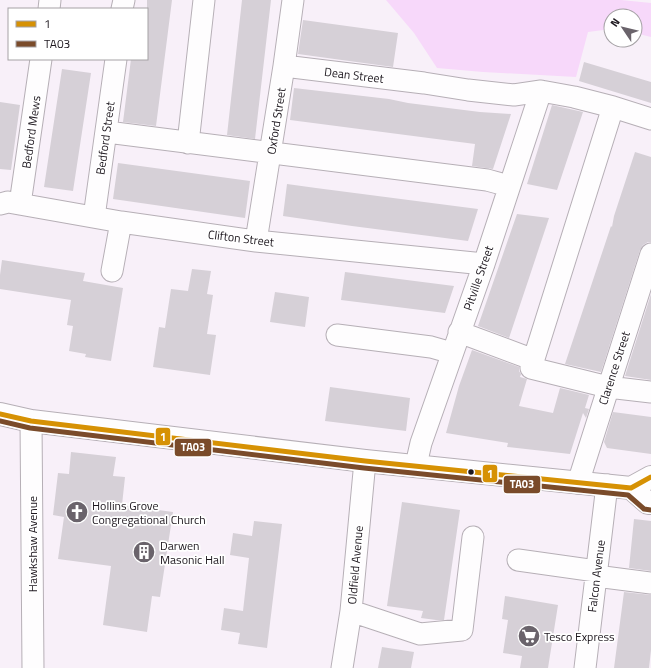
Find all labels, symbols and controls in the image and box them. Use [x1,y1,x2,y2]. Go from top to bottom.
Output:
legend [8,8,148,60]
north arrow [603,8,643,48]
text: 1 [44,14,51,33]
text: N [606,15,624,30]
text: TA03 [44,34,70,53]
street label: Dean Street [323,62,386,88]
street label: Oxford Street [261,85,291,156]
street label: Bedford Mews [16,94,46,170]
street label: Bedford Street [90,99,120,176]
street label: Clifton Street [207,225,276,252]
street label: Pitville Street [458,242,498,313]
street label: Clarence Street [593,328,635,407]
line badge: 1 [155,427,171,446]
text: 1 [160,429,166,445]
line badge: TA03 [174,438,212,457]
text: TA03 [181,439,205,455]
line badge: 1 [482,464,498,483]
text: 1 [487,466,493,482]
unlabelled marker [466,467,476,477]
line badge: TA03 [503,475,541,494]
text: TA03 [510,476,534,492]
street label: Hawkshaw Avenue [23,496,42,592]
place label: Hollins Grove Congregational Church [92,496,206,529]
church icon: Hollins Grove Congregational Church [64,499,90,525]
street label: Oldfield Avenue [342,525,368,605]
place label: Darwen Masonic Hall [160,536,225,569]
building icon: Darwen Masonic Hall [131,539,157,565]
street label: Falcon Avenue [582,539,610,613]
supermarket icon: Tesco Express [516,623,542,649]
place label: Tesco Express [544,627,615,646]

